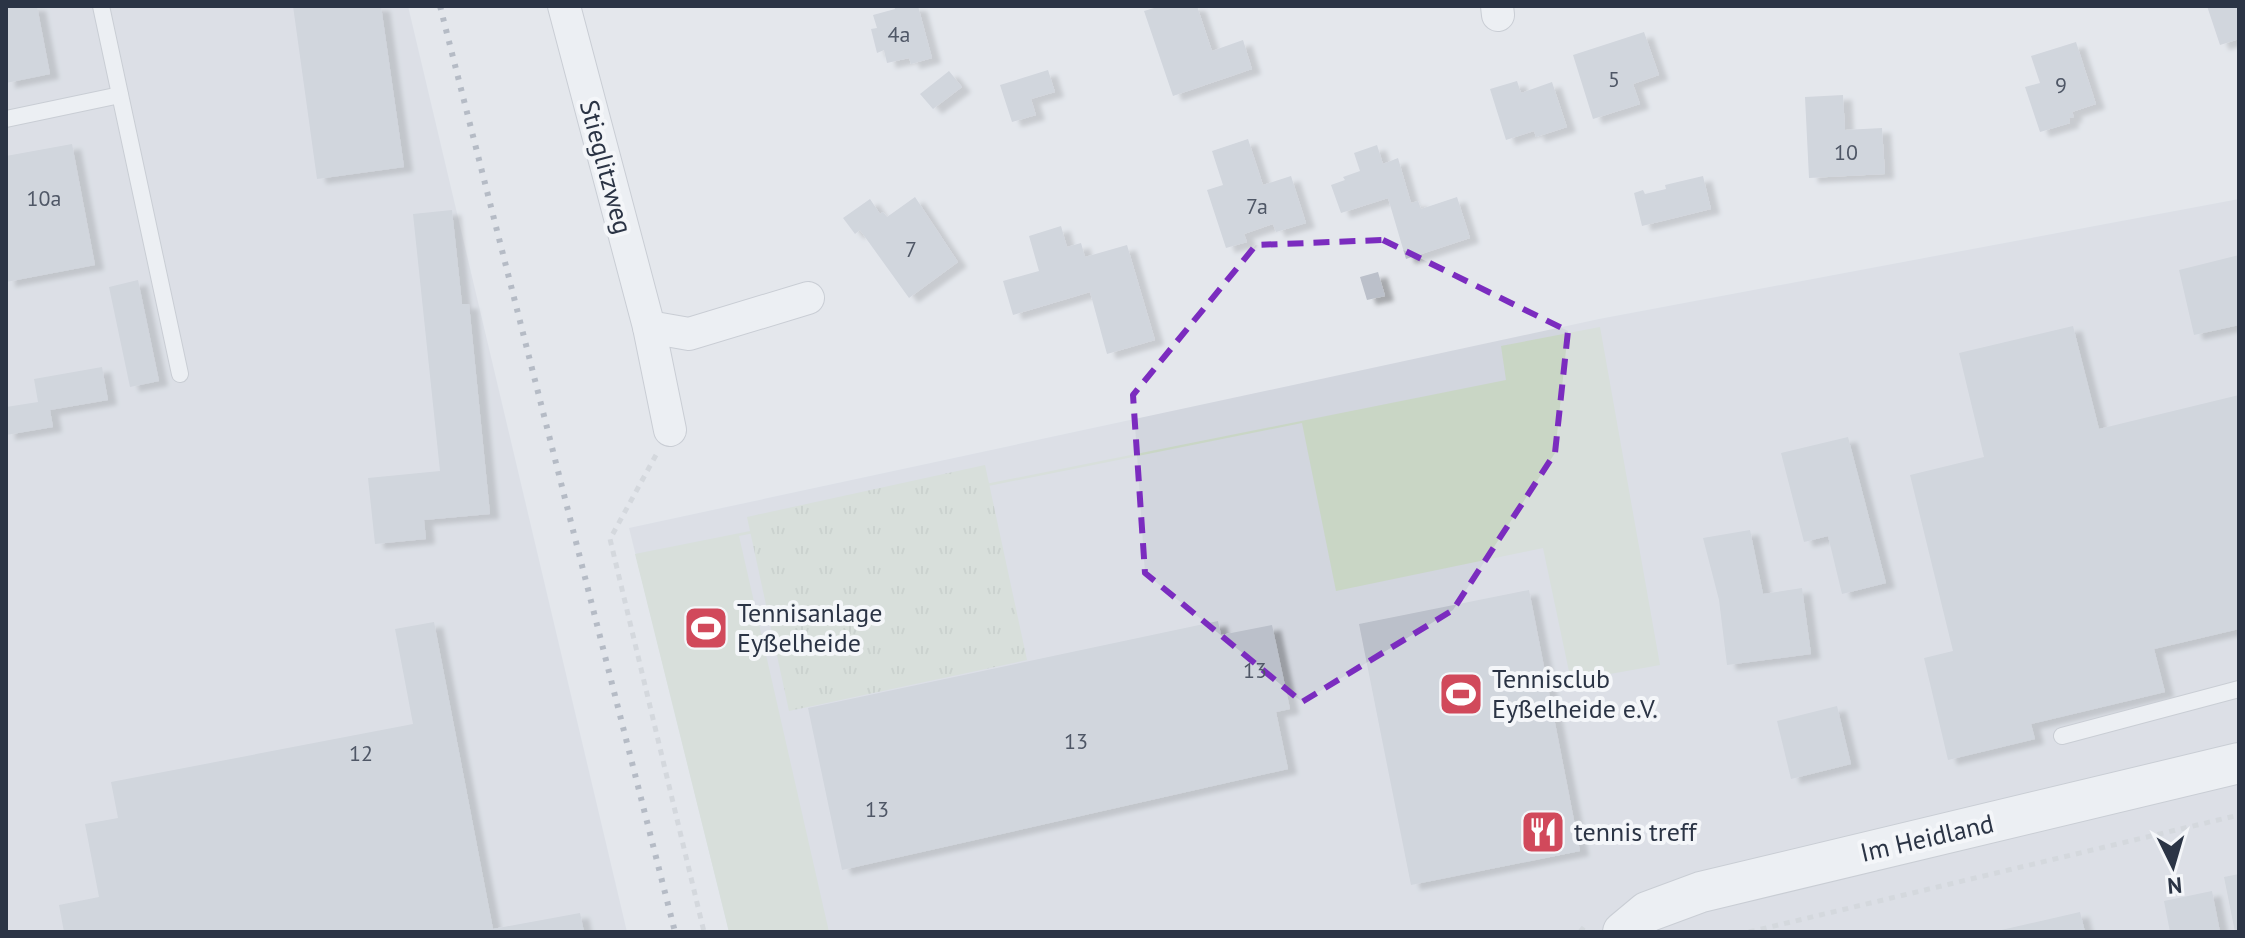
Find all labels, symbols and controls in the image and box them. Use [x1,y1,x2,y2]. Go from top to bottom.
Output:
house number: 4a [888,20,910,48]
house number: 5 [1608,65,1620,93]
house number: 9 [2055,71,2067,99]
street label: Stieglitzweg [573,96,640,237]
house number: 10 [1834,138,1858,166]
house number: 10a [27,184,61,212]
house number: 7a [1246,192,1268,220]
house number: 7 [905,235,917,263]
place label: Tennisanlage Eyßelheide [737,596,882,659]
sports icon: Tennisanlage Eyßelheide [682,604,730,652]
house number: 13 [1243,656,1267,684]
place label: Tennisclub Eyßelheide e.V. [1492,662,1658,725]
sports icon: Tennisclub Eyßelheide e.V. [1437,670,1485,718]
house number: 13 [1064,727,1088,755]
house number: 12 [349,739,373,767]
house number: 13 [865,795,889,823]
street label: Im Heidland [1857,806,1997,869]
restaurant icon: tennis treff [1519,808,1567,856]
place label: tennis treff [1574,815,1698,848]
north arrow [2133,826,2213,906]
text: N [2166,871,2183,901]

